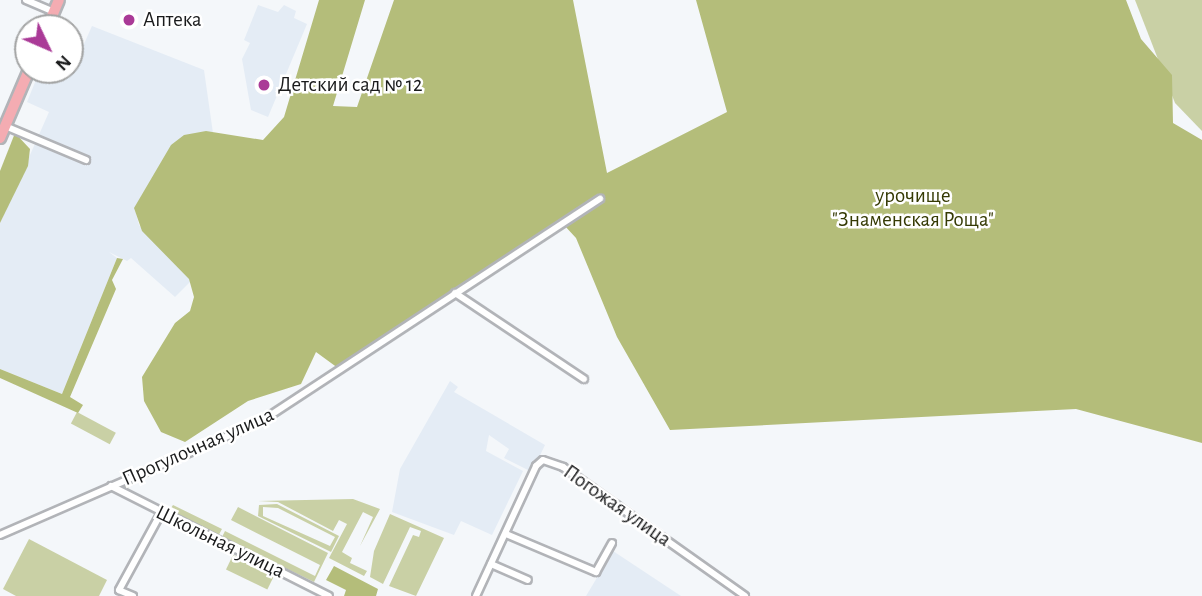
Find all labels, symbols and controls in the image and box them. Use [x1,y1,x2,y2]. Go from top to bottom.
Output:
place label: Аптека [143,7,202,33]
marker: Аптека [121,12,137,28]
north arrow [14,14,84,84]
text: N [52,51,74,74]
place label: Детский сад № 12 [278,72,423,98]
marker: Детский сад № 12 [256,77,272,93]
park label: урочище "Знаменская Роща" [832,183,994,233]
street label: Прогулочная улица [118,402,278,492]
street label: Погожая улица [558,460,676,552]
street label: Школьная улица [151,500,289,584]

